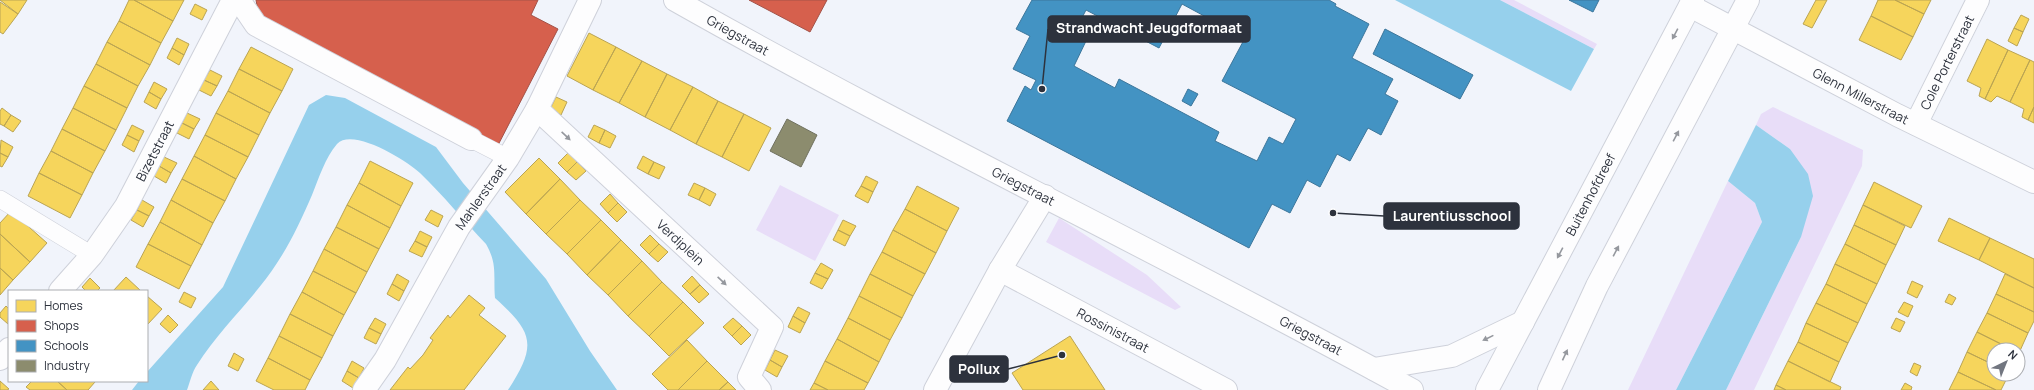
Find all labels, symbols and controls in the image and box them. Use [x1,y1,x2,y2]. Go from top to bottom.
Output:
street label: Griegstraat [704,11,772,59]
street label: Cole Porterstraat [1916,12,1978,113]
callout: Strandwacht Jeugdformaat [1048,16,1250,42]
text: Strandwacht Jeugdformaat [1056,18,1242,37]
one-way arrow [1672,29,1678,40]
street label: Glenn Millerstraat [1810,63,1912,128]
street label: Bizetstraat [131,117,178,184]
one-way arrow [1673,130,1679,142]
one-way arrow [561,131,570,140]
street label: Buitenhofdreef [1561,150,1620,239]
street label: Mahlerstraat [451,160,510,233]
street label: Griegstraat [989,162,1058,210]
callout: Laurentiusschool [1384,203,1519,229]
text: Laurentiusschool [1393,206,1511,225]
street label: Verdiplein [653,216,708,269]
one-way arrow [1612,245,1619,257]
one-way arrow [1556,247,1563,258]
one-way arrow [717,277,728,286]
legend [8,290,148,382]
text: Homes [44,297,83,314]
street label: Rossinistraat [1074,303,1152,357]
street label: Griegstraat [1277,311,1345,359]
text: Shops [44,317,79,334]
one-way arrow [1482,335,1494,341]
text: Schools [44,337,88,354]
north arrow [1986,342,2026,382]
text: N [2005,346,2021,363]
one-way arrow [1562,349,1568,360]
callout: Pollux [950,356,1008,382]
text: Industry [44,357,90,374]
text: Pollux [958,359,1000,378]

